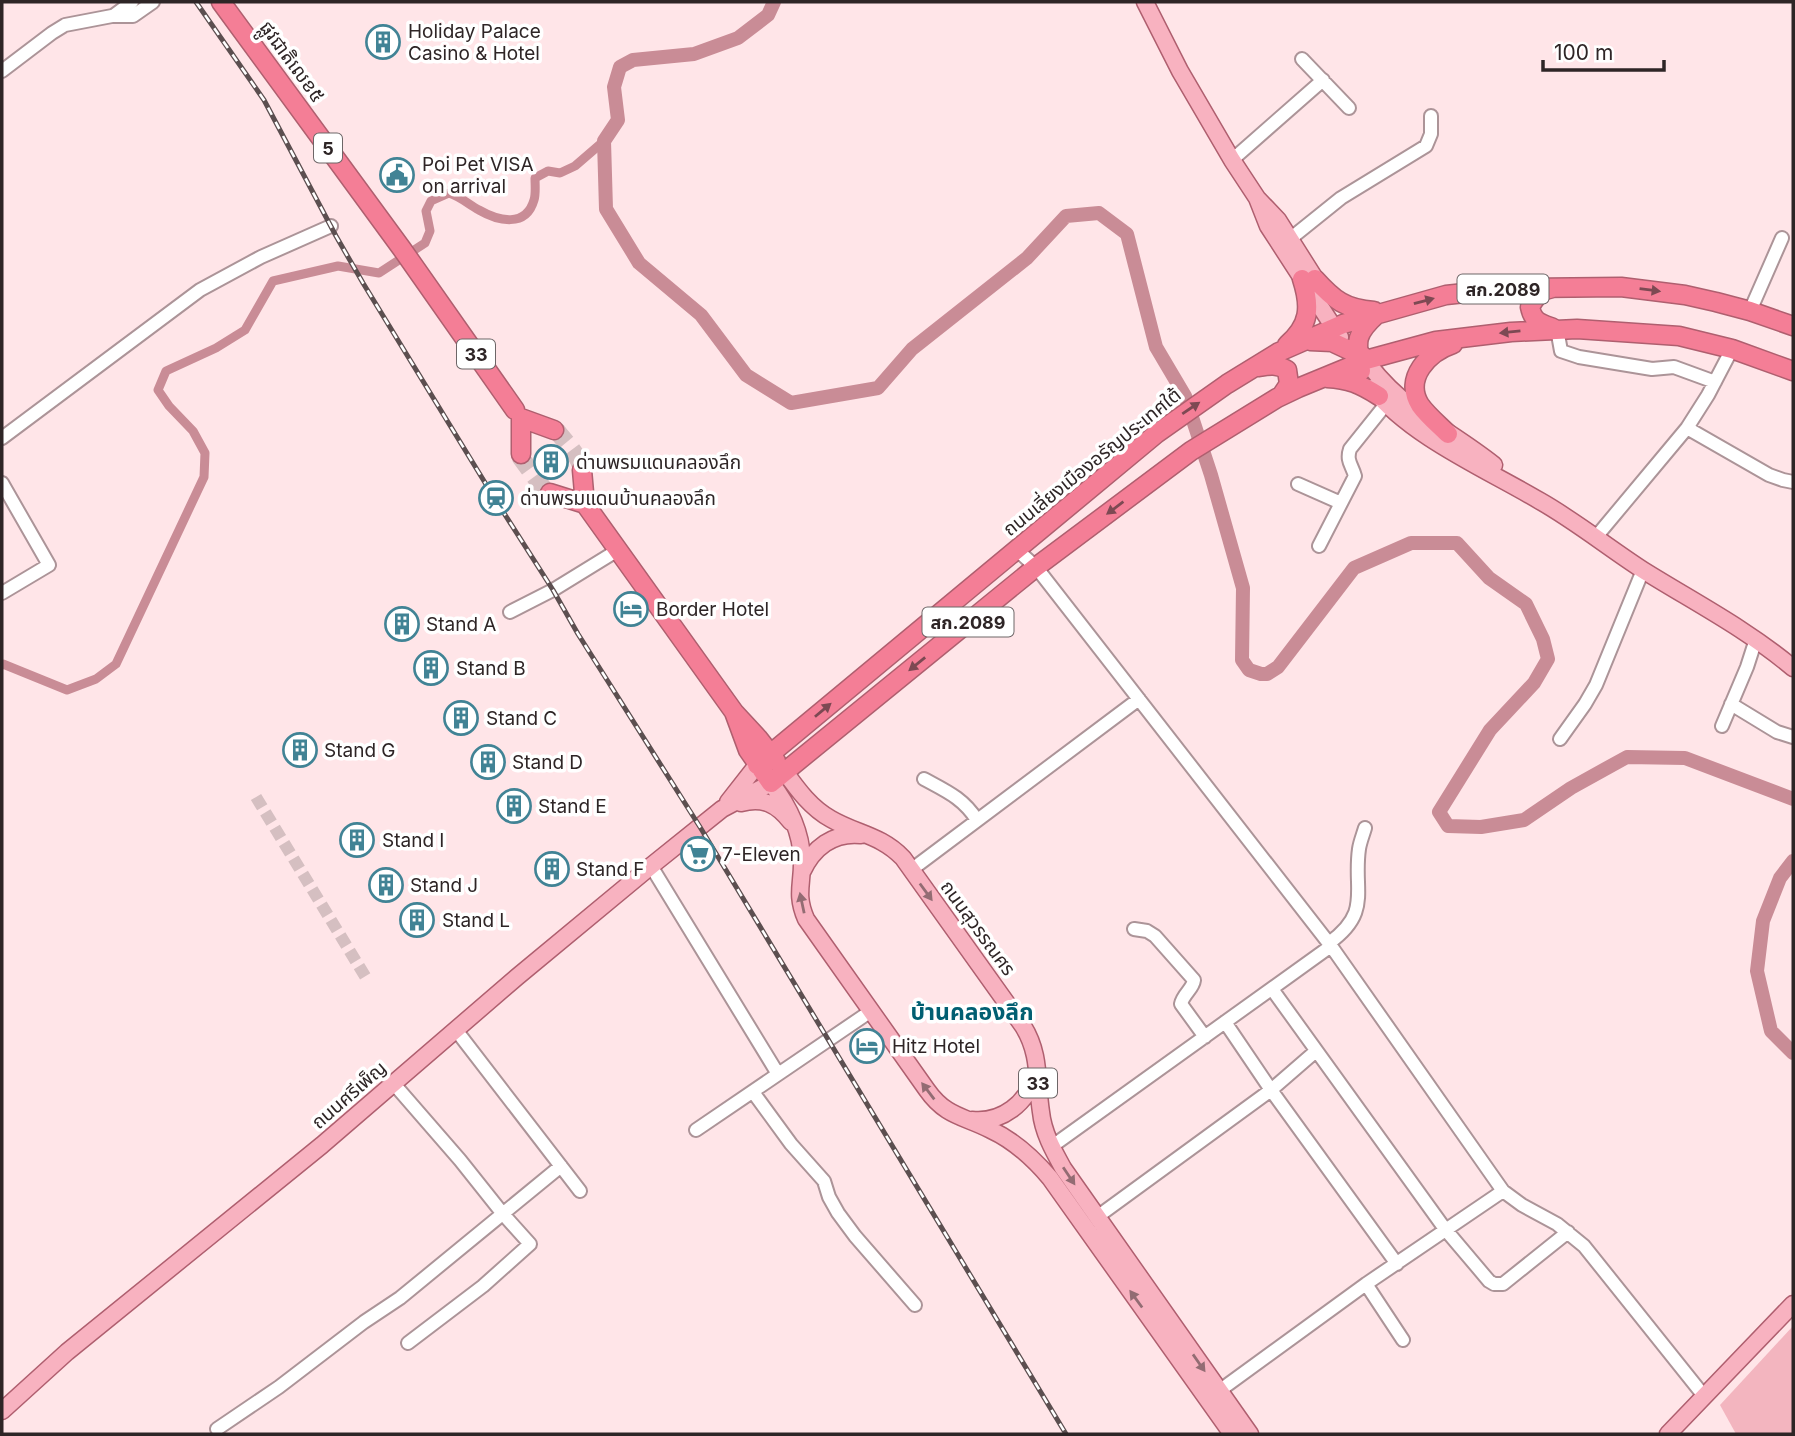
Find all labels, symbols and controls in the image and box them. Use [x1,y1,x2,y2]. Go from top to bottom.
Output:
street label: ផ្លូវជាតិលេខ៥ [250,17,329,111]
place label: Holiday Palace Casino & Hotel [408,20,541,65]
building icon: Holiday Palace Casino & Hotel [364,23,402,61]
scale bar [1543,28,1664,72]
text: 100 m [1554,40,1613,65]
road number: 5 [314,134,342,162]
place label: Poi Pet VISA on arrival [422,153,534,198]
public building icon: Poi Pet VISA on arrival [378,156,416,194]
road number: สก.2089 [1458,274,1548,304]
one-way arrow [1639,285,1661,296]
one-way arrow [1413,295,1435,306]
one-way arrow [1499,327,1521,338]
road number: 33 [457,340,495,368]
street label: ถนนเลี่ยงเมืองอรัญประเทศใต้ [997,382,1186,541]
one-way arrow [1181,402,1201,415]
building icon: ด่านพรมแดนคลองลึก [532,443,570,481]
place label: ด่านพรมแดนคลองลึก [576,451,741,474]
station icon: ด่านพรมแดนบ้านคลองลึก [477,479,515,517]
place label: ด่านพรมแดนบ้านคลองลึก [520,487,716,510]
one-way arrow [1106,501,1124,515]
hotel icon: Border Hotel [612,590,650,628]
place label: Border Hotel [656,598,769,621]
building icon: Stand A [383,605,421,643]
road number: สก.2089 [922,608,1014,636]
place label: Stand A [426,613,496,636]
building icon: Stand B [412,649,450,687]
one-way arrow [909,656,926,671]
place label: Stand B [456,657,526,680]
building icon: Stand C [442,699,480,737]
one-way arrow [815,703,832,718]
place label: Stand C [486,707,557,730]
building icon: Stand G [281,731,319,769]
place label: Stand G [324,739,396,762]
building icon: Stand D [469,743,507,781]
place label: Stand D [512,751,583,774]
building icon: Stand E [495,787,533,825]
place label: Stand E [538,795,607,818]
building icon: Stand I [338,821,376,859]
place label: Stand I [382,829,444,852]
supermarket icon: 7-Eleven [679,835,717,873]
place label: 7-Eleven [722,843,801,866]
building icon: Stand F [533,850,571,888]
place label: Stand F [576,858,645,881]
building icon: Stand J [367,866,405,904]
place label: Stand J [410,874,478,897]
street label: ถนนสุวรรณศร [936,876,1020,980]
one-way arrow [919,883,933,901]
one-way arrow [796,892,807,914]
building icon: Stand L [398,901,436,939]
place label: Stand L [442,909,510,932]
district label: บ้านคลองลึก [911,998,1033,1026]
hotel icon: Hitz Hotel [848,1027,886,1065]
place label: Hitz Hotel [892,1035,980,1058]
street label: ถนนศรีเพ็ญ [307,1056,391,1134]
road number: 33 [1019,1068,1057,1098]
one-way arrow [921,1082,935,1100]
one-way arrow [1062,1167,1075,1186]
one-way arrow [1129,1290,1143,1308]
one-way arrow [1192,1354,1206,1372]

